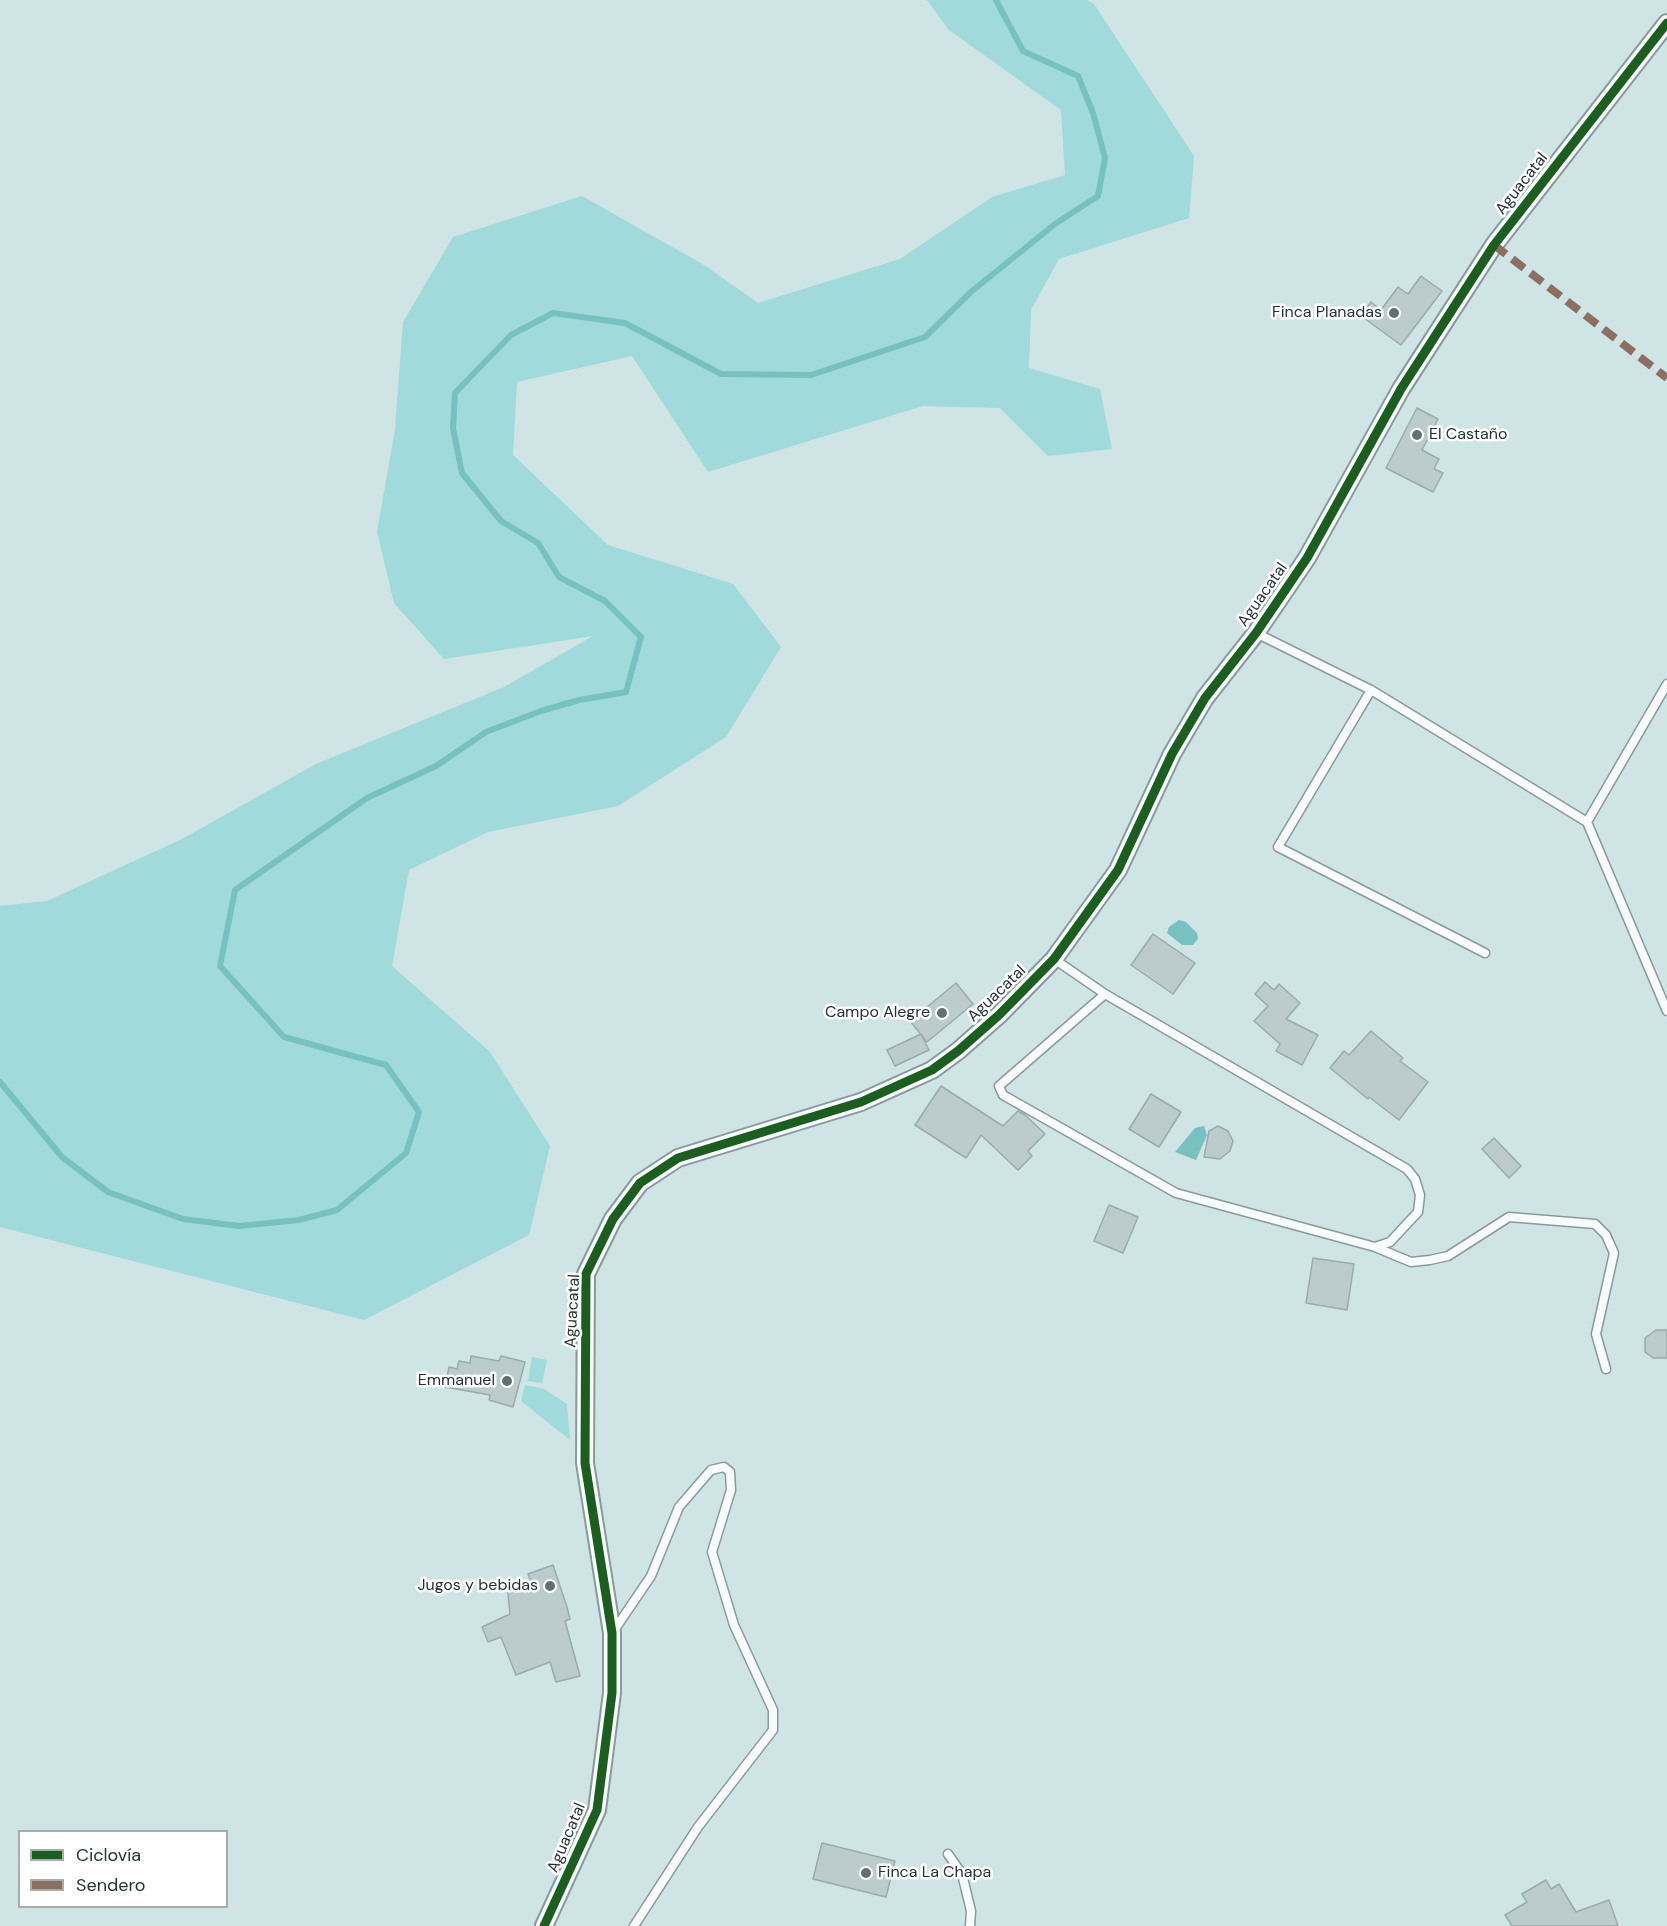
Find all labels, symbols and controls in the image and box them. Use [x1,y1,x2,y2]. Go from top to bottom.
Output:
street label: Aguacatal [1492,149,1552,219]
place label: Finca Planadas [1272,303,1382,323]
marker: Finca Planadas [1387,306,1401,320]
place label: El Castaño [1429,425,1507,445]
marker: El Castaño [1410,428,1424,442]
street label: Aguacatal [1234,559,1292,631]
street label: Aguacatal [964,962,1030,1026]
place label: Campo Alegre [825,1003,930,1023]
marker: Campo Alegre [935,1006,949,1020]
street label: Aguacatal [561,1274,585,1348]
place label: Emmanuel [418,1371,495,1391]
marker: Emmanuel [500,1374,514,1388]
place label: Jugos y bebidas [418,1576,538,1596]
marker: Jugos y bebidas [543,1579,557,1593]
street label: Aguacatal [544,1800,590,1876]
legend [18,1830,228,1908]
text: Ciclovía [76,1843,141,1867]
place label: Finca La Chapa [878,1863,991,1883]
marker: Finca La Chapa [859,1866,873,1880]
text: Sendero [76,1873,146,1897]

